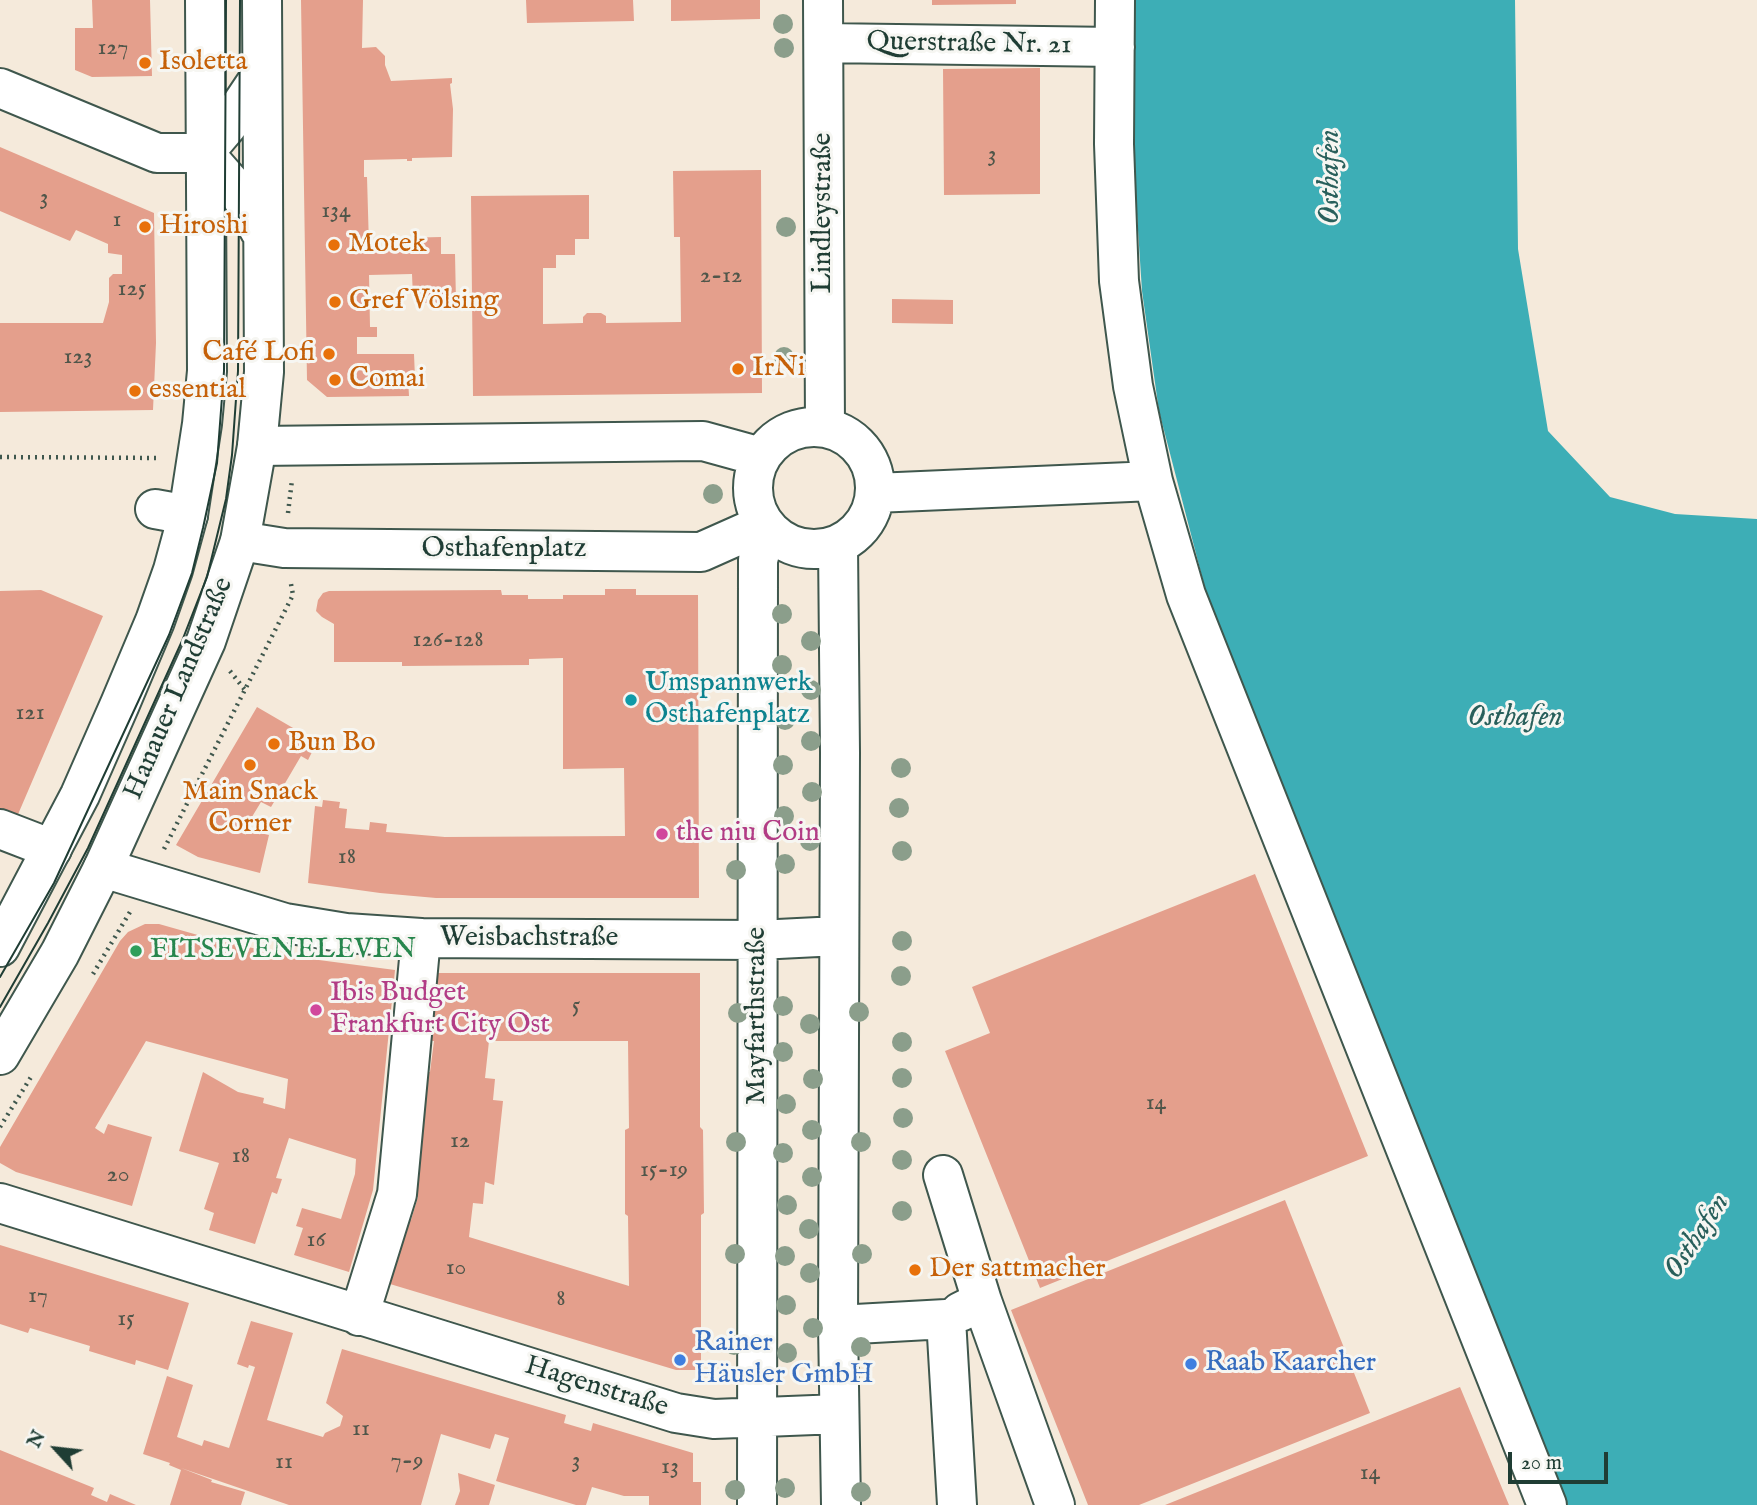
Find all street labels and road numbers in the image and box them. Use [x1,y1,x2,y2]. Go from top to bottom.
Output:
street label: Querstraße Nr. 21 [866,26,1072,64]
street label: Lindleystraße [807,133,841,293]
street label: Osthafenplatz [422,533,586,567]
street label: Hanauer Landstraße [118,573,242,805]
street label: Weisbachstraße [440,922,618,956]
street label: Mayfarthstraße [741,927,775,1105]
street label: Hagenstraße [520,1350,672,1426]

